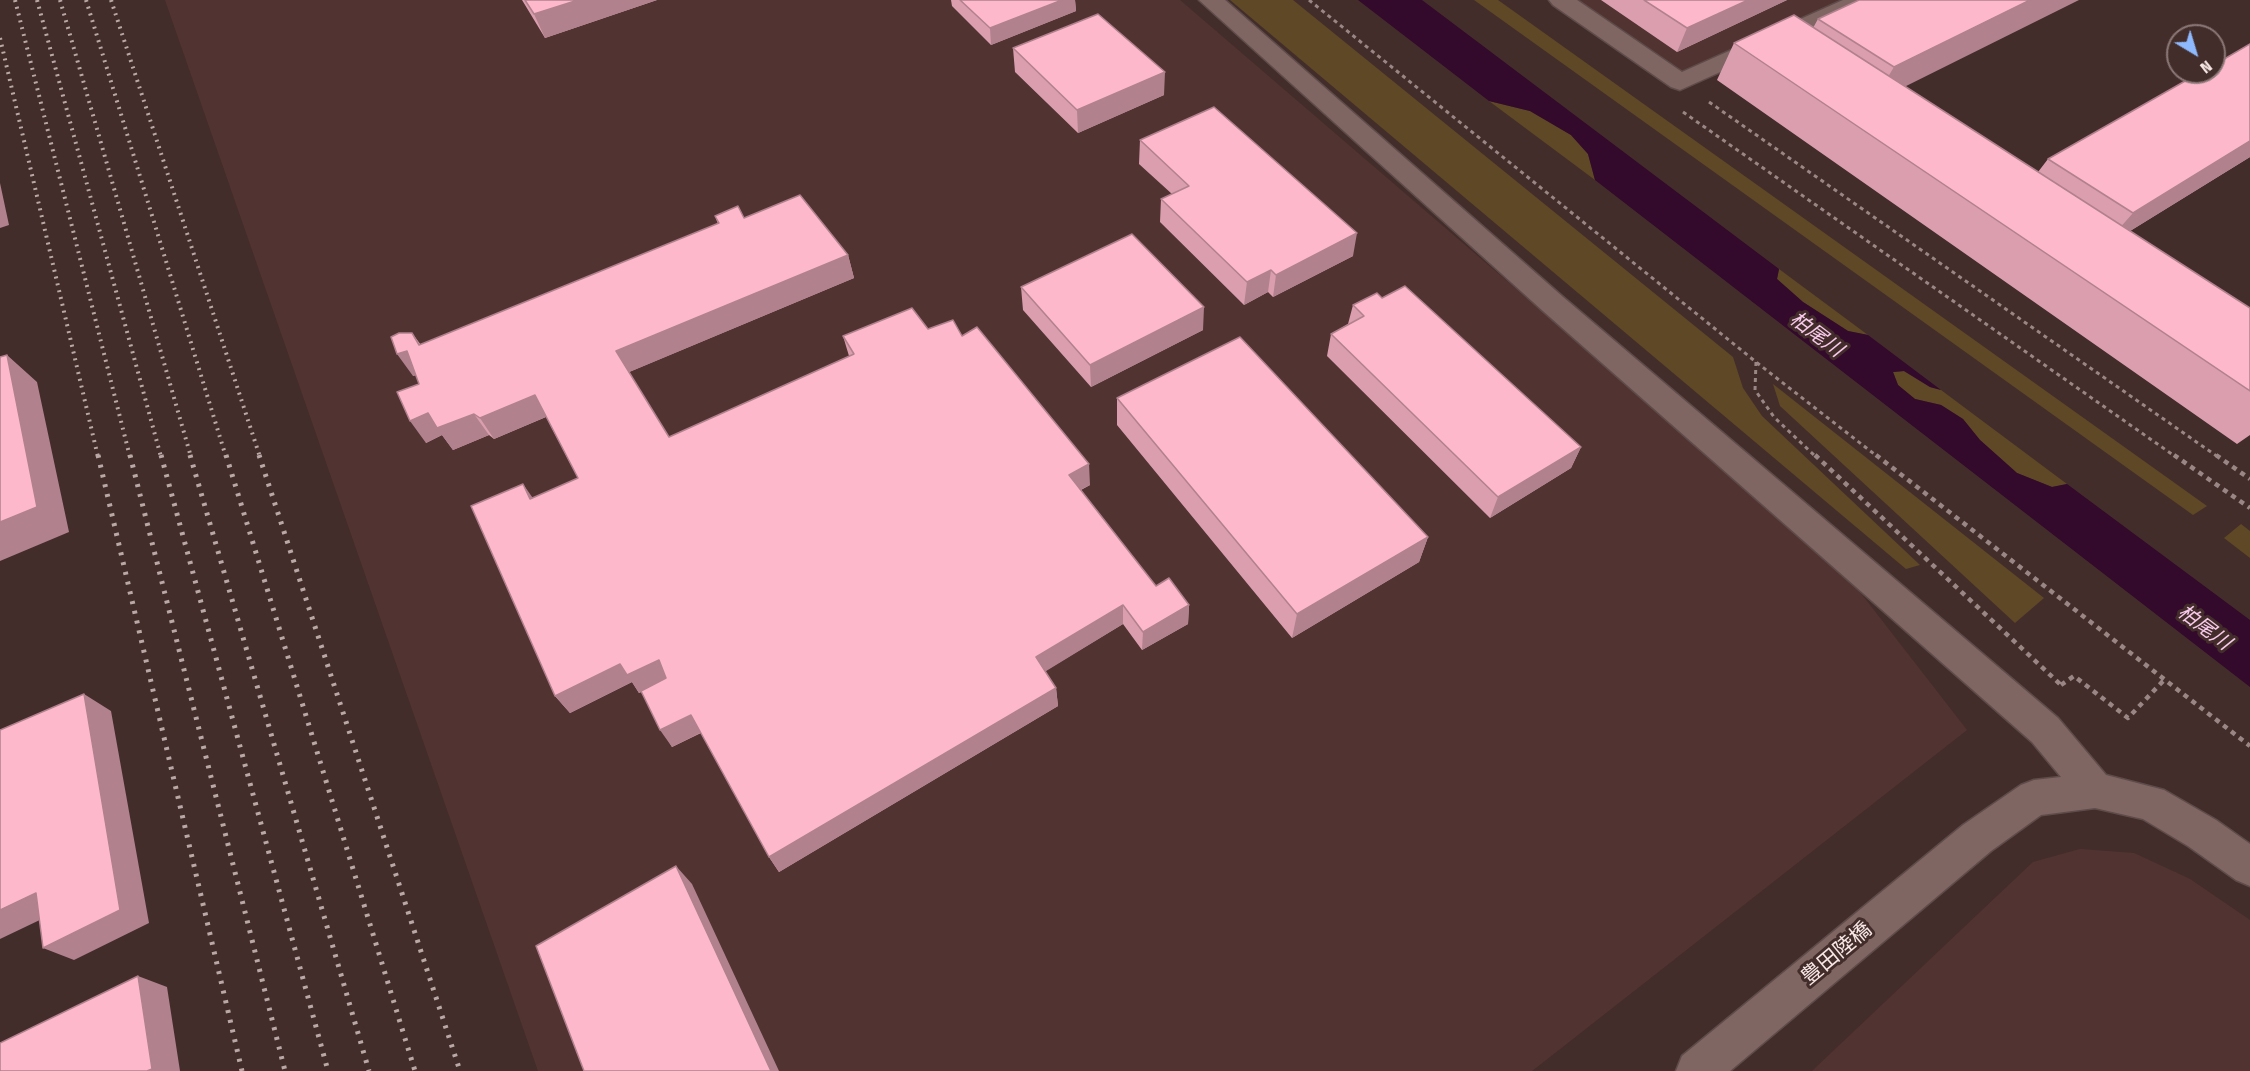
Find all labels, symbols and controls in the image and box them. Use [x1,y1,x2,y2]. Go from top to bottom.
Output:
north arrow [2166,24,2226,84]
text: N [2197,57,2216,77]
water label: 柏尾川 [1785,307,1847,363]
water label: 柏尾川 [2173,600,2235,656]
street label: 豊田陸橋 [1797,917,1877,991]

